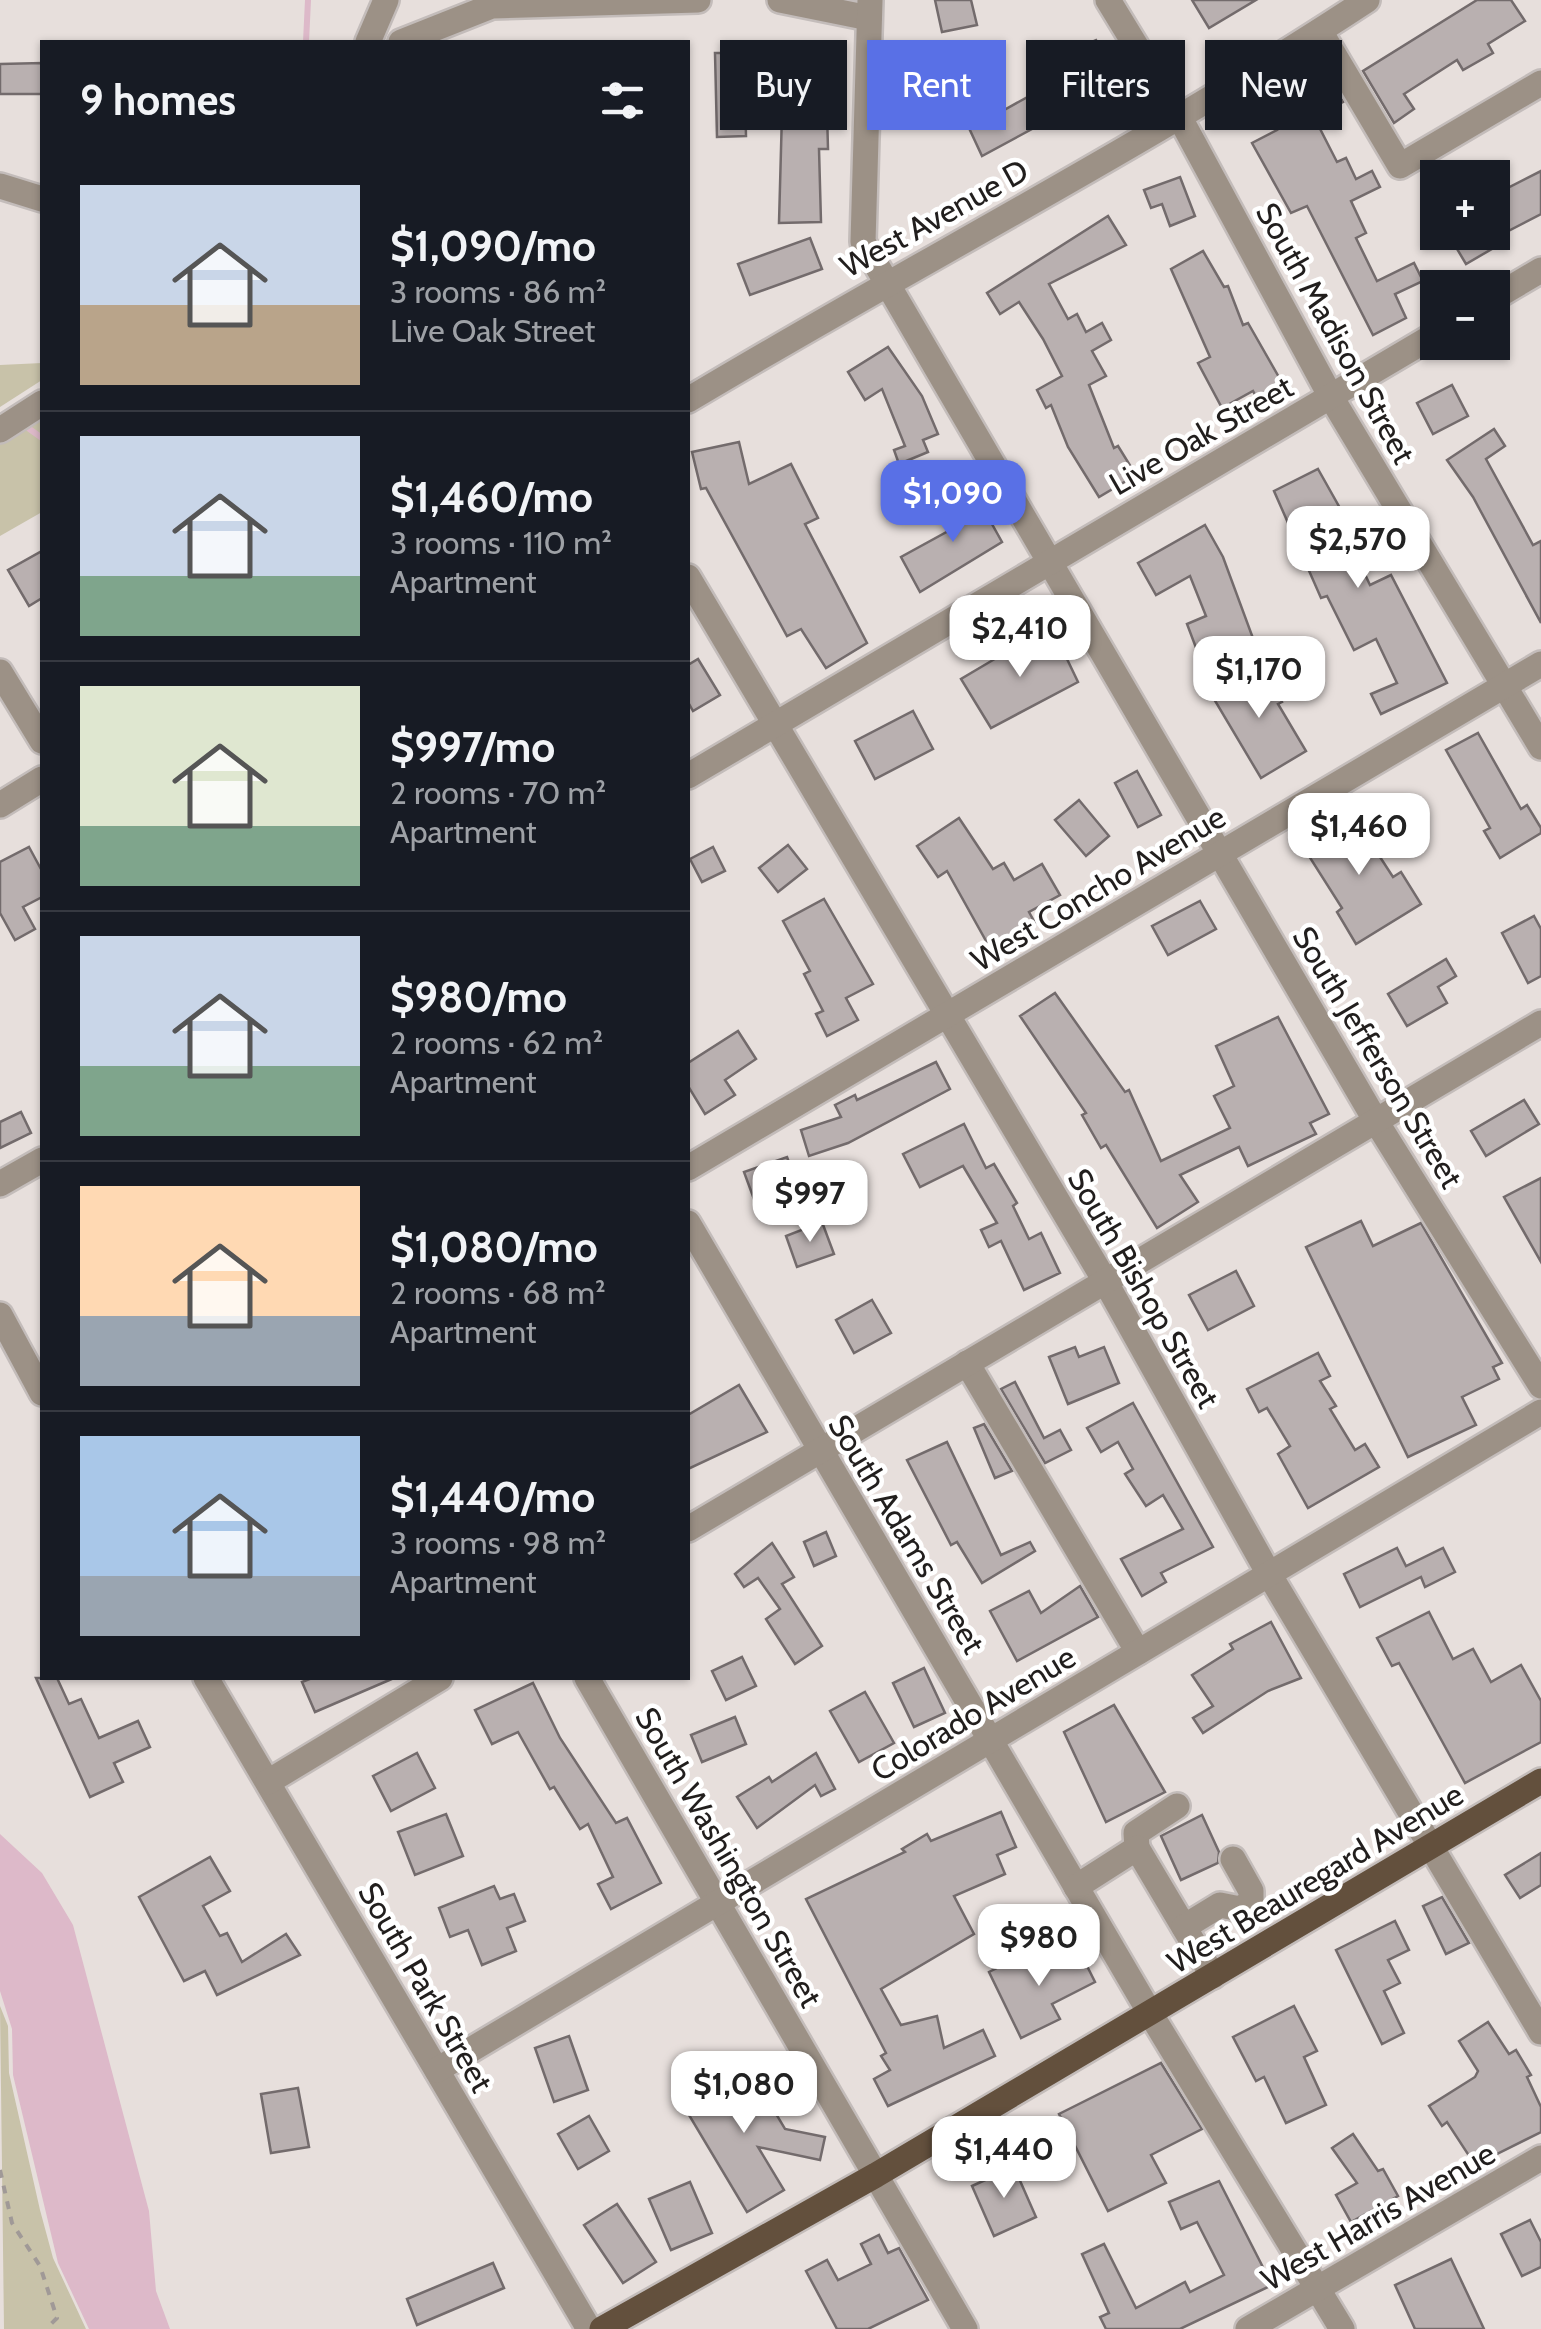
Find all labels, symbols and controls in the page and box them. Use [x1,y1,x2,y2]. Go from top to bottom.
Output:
chip: Buy [720,40,847,130]
chip: Rent [867,40,1006,130]
chip: Filters [1026,40,1185,130]
chip: New [1205,40,1342,130]
icon: filters [595,73,650,128]
text: 9 homes [80,74,236,126]
street label: West Avenue D [833,150,1035,286]
map controls [1420,160,1510,360]
button: + [1420,160,1510,250]
street label: South Madison Street [1248,196,1424,470]
text: $1,090/mo [390,220,596,272]
icon: home [160,225,280,345]
button: − [1420,270,1510,360]
text: 3 rooms · 86 m² [390,272,606,311]
text: Live Oak Street [390,311,595,350]
street label: Live Oak Street [1102,367,1300,503]
pin: $1,090 [872,460,1034,545]
text: $1,460/mo [390,471,593,523]
text: $1,090 [903,473,1003,512]
icon: home [160,476,280,596]
pin: $2,570 [1277,506,1439,591]
text: $2,570 [1309,519,1407,558]
text: 3 rooms · 110 m² [390,523,612,562]
text: Apartment [390,562,537,601]
pin: $2,410 [939,595,1101,680]
text: $2,410 [972,608,1068,647]
pin: $1,170 [1178,636,1340,721]
text: $1,170 [1215,649,1303,688]
text: $997/mo [390,721,555,773]
icon: home [160,726,280,846]
text: 2 rooms · 70 m² [390,773,606,812]
pin: $1,460 [1278,793,1440,878]
street label: West Concho Avenue [964,797,1232,979]
text: $1,460 [1310,806,1408,845]
text: Apartment [390,812,537,851]
street label: South Jefferson Street [1285,919,1472,1195]
text: $980/mo [390,971,567,1023]
icon: home [160,976,280,1096]
text: 2 rooms · 62 m² [390,1023,603,1062]
text: Apartment [390,1062,537,1101]
pin: $997 [751,1160,869,1245]
street label: South Bishop Street [1060,1162,1228,1415]
text: $997 [775,1173,845,1212]
text: $1,080/mo [390,1221,598,1273]
icon: home [160,1226,280,1346]
text: 2 rooms · 68 m² [390,1273,606,1312]
text: Apartment [390,1312,537,1351]
street label: South Adams Street [820,1408,994,1661]
text: $1,440/mo [390,1471,595,1523]
icon: home [160,1476,280,1596]
text: 3 rooms · 98 m² [390,1523,606,1562]
text: Apartment [390,1562,537,1601]
street label: Colorado Avenue [864,1637,1082,1789]
street label: South Washington Street [627,1700,831,2014]
street label: West Beauregard Avenue [1160,1774,1470,1982]
street label: South Park Street [350,1875,502,2099]
pin: $980 [980,1904,1098,1989]
text: $980 [1000,1917,1078,1956]
pin: $1,080 [663,2051,825,2136]
text: $1,080 [693,2064,795,2103]
pin: $1,440 [923,2116,1085,2201]
text: $1,440 [954,2129,1054,2168]
street label: West Harris Avenue [1254,2133,1502,2299]

